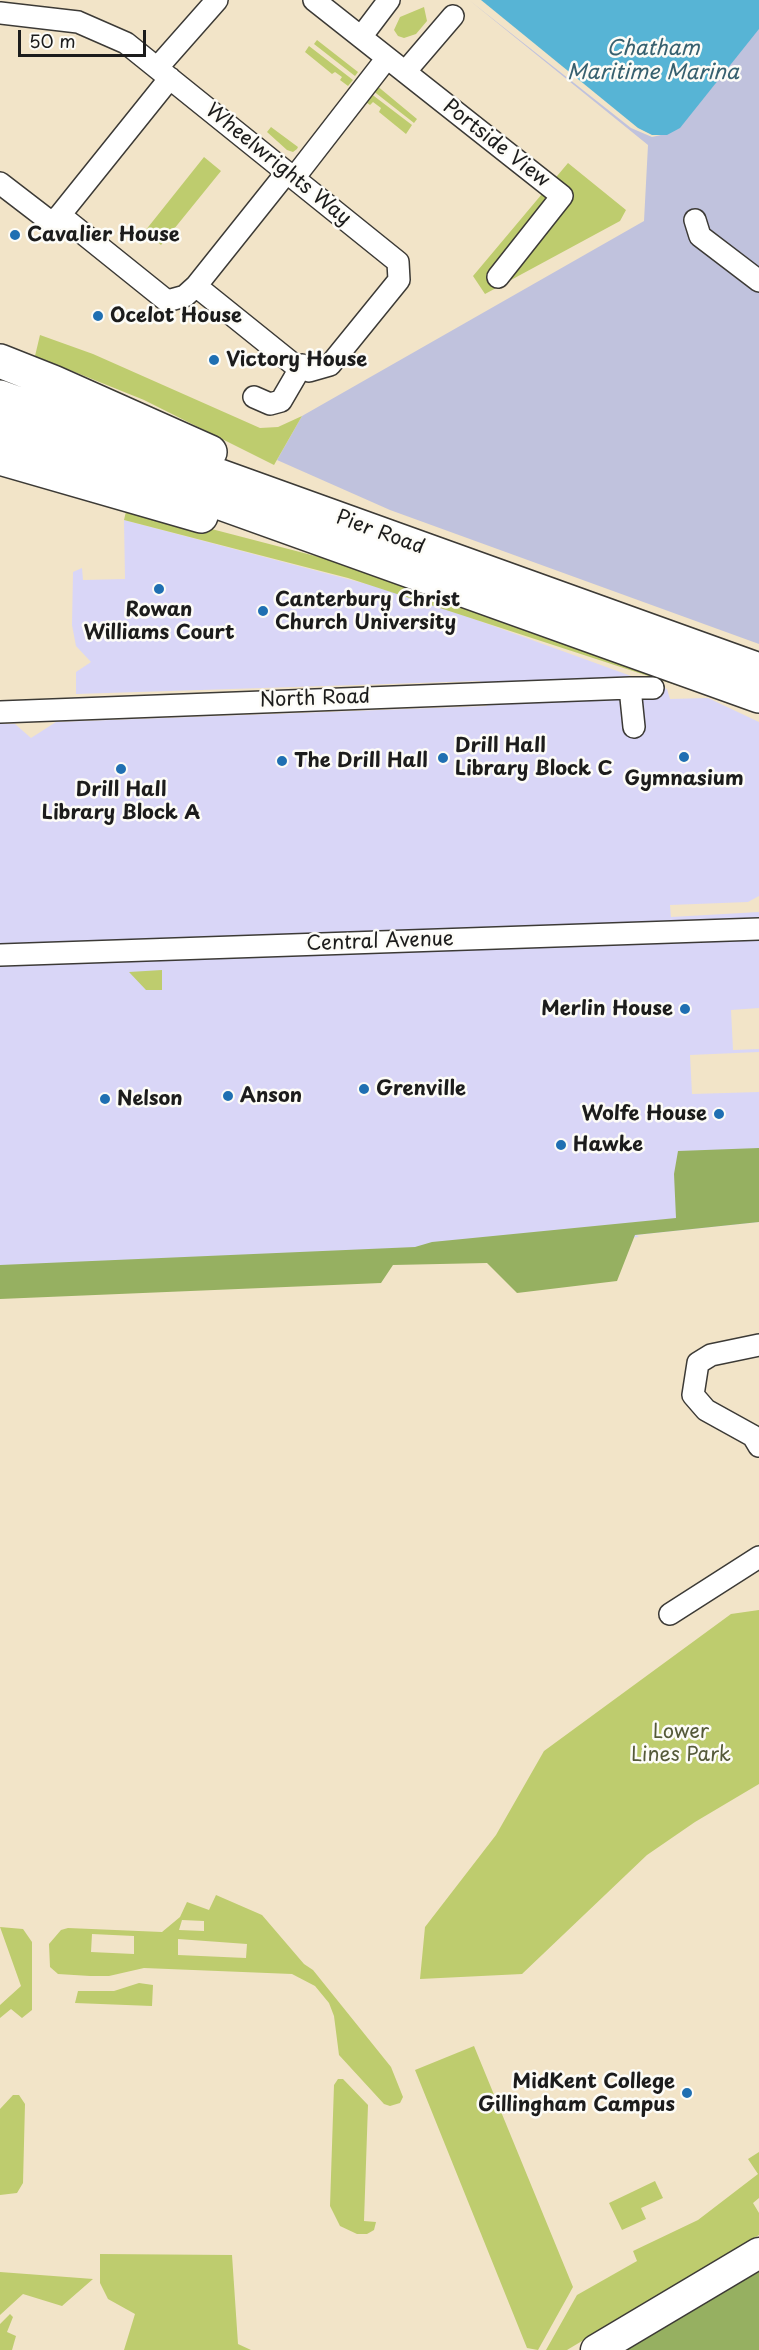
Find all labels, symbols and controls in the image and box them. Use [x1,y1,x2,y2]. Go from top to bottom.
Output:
scale bar [21,18,148,56]
text: 50 m [29,27,76,54]
water label: Chatham Maritime Marina [567,36,739,86]
street label: Portside View [438,95,554,193]
street label: Wheelwrights Way [200,99,356,231]
place label: Cavalier House [27,223,180,247]
marker: Cavalier House [8,228,22,242]
place label: Ocelot House [110,304,242,328]
marker: Ocelot House [91,309,105,323]
place label: Victory House [226,348,367,372]
marker: Victory House [207,353,221,367]
street label: Pier Road [332,506,428,560]
marker: Rowan Williams Court [152,582,166,596]
place label: Canterbury Christ Church University [275,588,460,635]
place label: Rowan Williams Court [83,598,235,645]
marker: Canterbury Christ Church University [256,604,270,618]
street label: North Road [259,685,371,713]
place label: Drill Hall Library Block C [455,734,613,781]
place label: The Drill Hall [294,749,428,773]
marker: Gymnasium [677,750,691,764]
marker: Drill Hall Library Block C [436,751,450,765]
marker: The Drill Hall [275,754,289,768]
marker: Drill Hall Library Block A [114,762,128,776]
place label: Gymnasium [624,767,744,791]
place label: Drill Hall Library Block A [42,778,200,825]
street label: Central Avenue [306,927,454,957]
place label: Merlin House [541,997,673,1021]
marker: Merlin House [678,1002,692,1016]
place label: Grenville [376,1077,466,1101]
marker: Grenville [357,1082,371,1096]
place label: Anson [240,1084,302,1108]
place label: Nelson [117,1087,183,1111]
marker: Anson [221,1089,235,1103]
marker: Nelson [98,1092,112,1106]
place label: Wolfe House [582,1102,707,1126]
marker: Wolfe House [712,1107,726,1121]
place label: Hawke [573,1133,643,1157]
marker: Hawke [554,1138,568,1152]
park label: Lower Lines Park [631,1720,731,1767]
place label: MidKent College Gillingham Campus [478,2070,675,2117]
marker: MidKent College Gillingham Campus [680,2086,694,2100]

